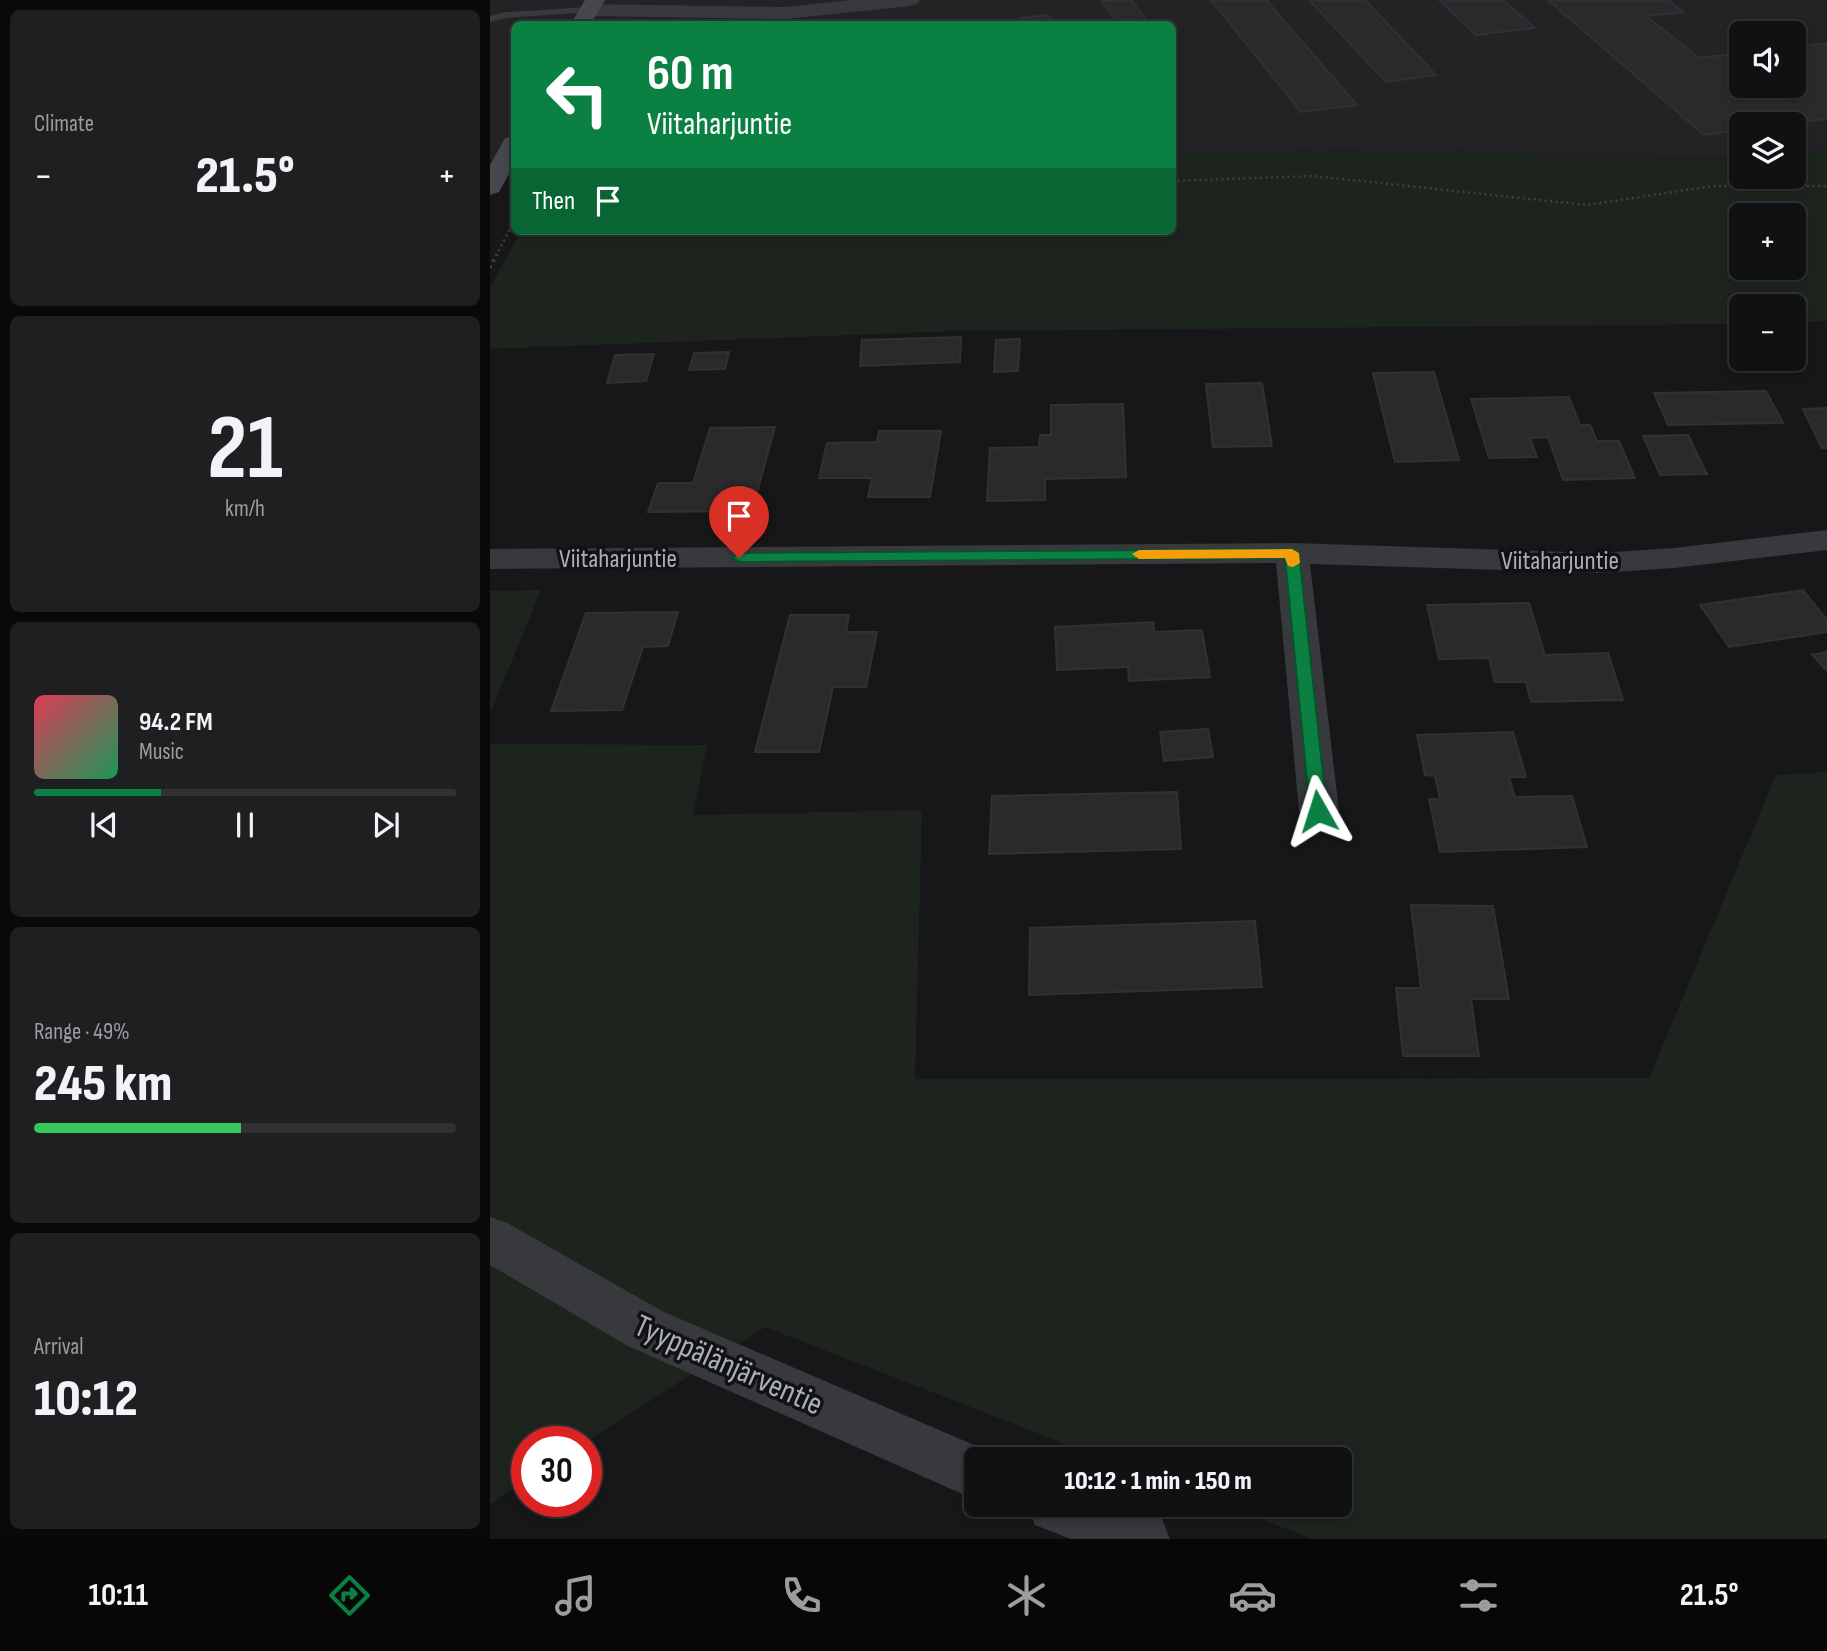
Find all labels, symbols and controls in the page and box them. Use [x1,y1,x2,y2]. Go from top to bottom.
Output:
map controls [1729,21,1806,371]
button: sound [1729,21,1806,98]
text: 60 m [647,45,734,104]
icon: left [532,49,623,140]
text: Viitaharjuntie [647,105,792,144]
text: Climate [34,110,94,138]
button: layers [1729,112,1806,189]
text: 21.5° [195,145,295,208]
text: − [34,154,53,199]
text: + [437,154,456,199]
icon: arrive [589,182,627,220]
text: Then [532,186,575,217]
button: + [1729,203,1806,280]
button: − [1729,294,1806,371]
text: 21 [207,395,283,504]
pin [709,486,769,558]
text: km/h [225,495,265,523]
icon: arrive [720,497,758,535]
street label: Viitaharjuntie [559,544,677,575]
street label: Viitaharjuntie [1501,546,1619,577]
text: 94.2 FM [139,707,213,738]
text: Music [139,738,184,766]
position arrow [1281,774,1355,848]
icon: previous [85,806,123,844]
icon: pause [226,806,264,844]
icon: next [367,806,405,844]
text: Range · 49% [34,1018,130,1046]
text: 245 km [34,1053,172,1116]
street label: Tyyppälänjärventie [628,1306,829,1424]
text: Arrival [34,1333,83,1361]
text: 10:12 [34,1368,138,1431]
speed limit sign: 30 [511,1426,602,1517]
text: 10:12 · 1 min · 150 m [1064,1466,1252,1497]
icon: directions [325,1571,374,1620]
icon: music [551,1571,600,1620]
icon: phone [777,1571,826,1620]
icon: climate [1002,1571,1051,1620]
icon: car [1228,1571,1277,1620]
icon: filters [1454,1571,1503,1620]
text: 10:11 [88,1576,148,1615]
text: 21.5° [1680,1576,1739,1615]

